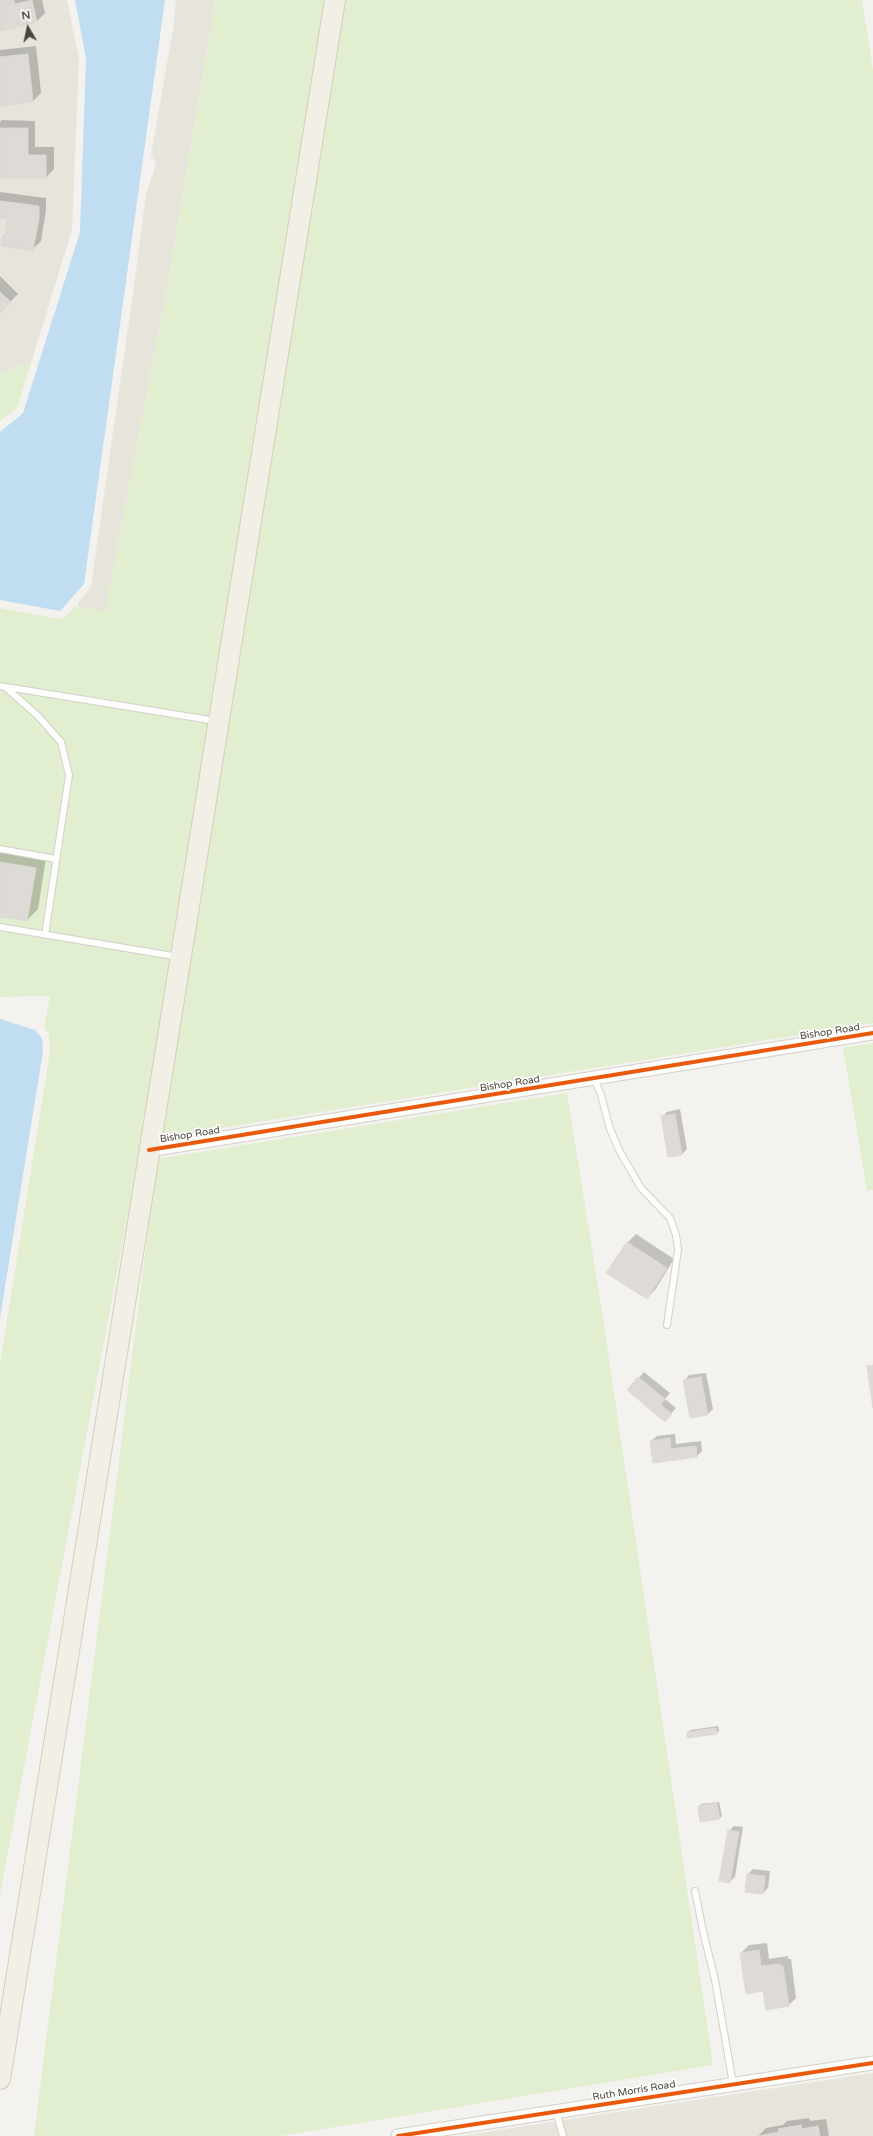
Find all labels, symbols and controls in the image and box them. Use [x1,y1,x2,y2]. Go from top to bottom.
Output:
north arrow [8,8,48,48]
text: N [21,9,31,23]
street label: Bishop Road [799,1021,861,1043]
street label: Bishop Road [479,1073,541,1095]
street label: Bishop Road [159,1124,221,1146]
street label: Ruth Morris Road [592,2079,676,2103]

